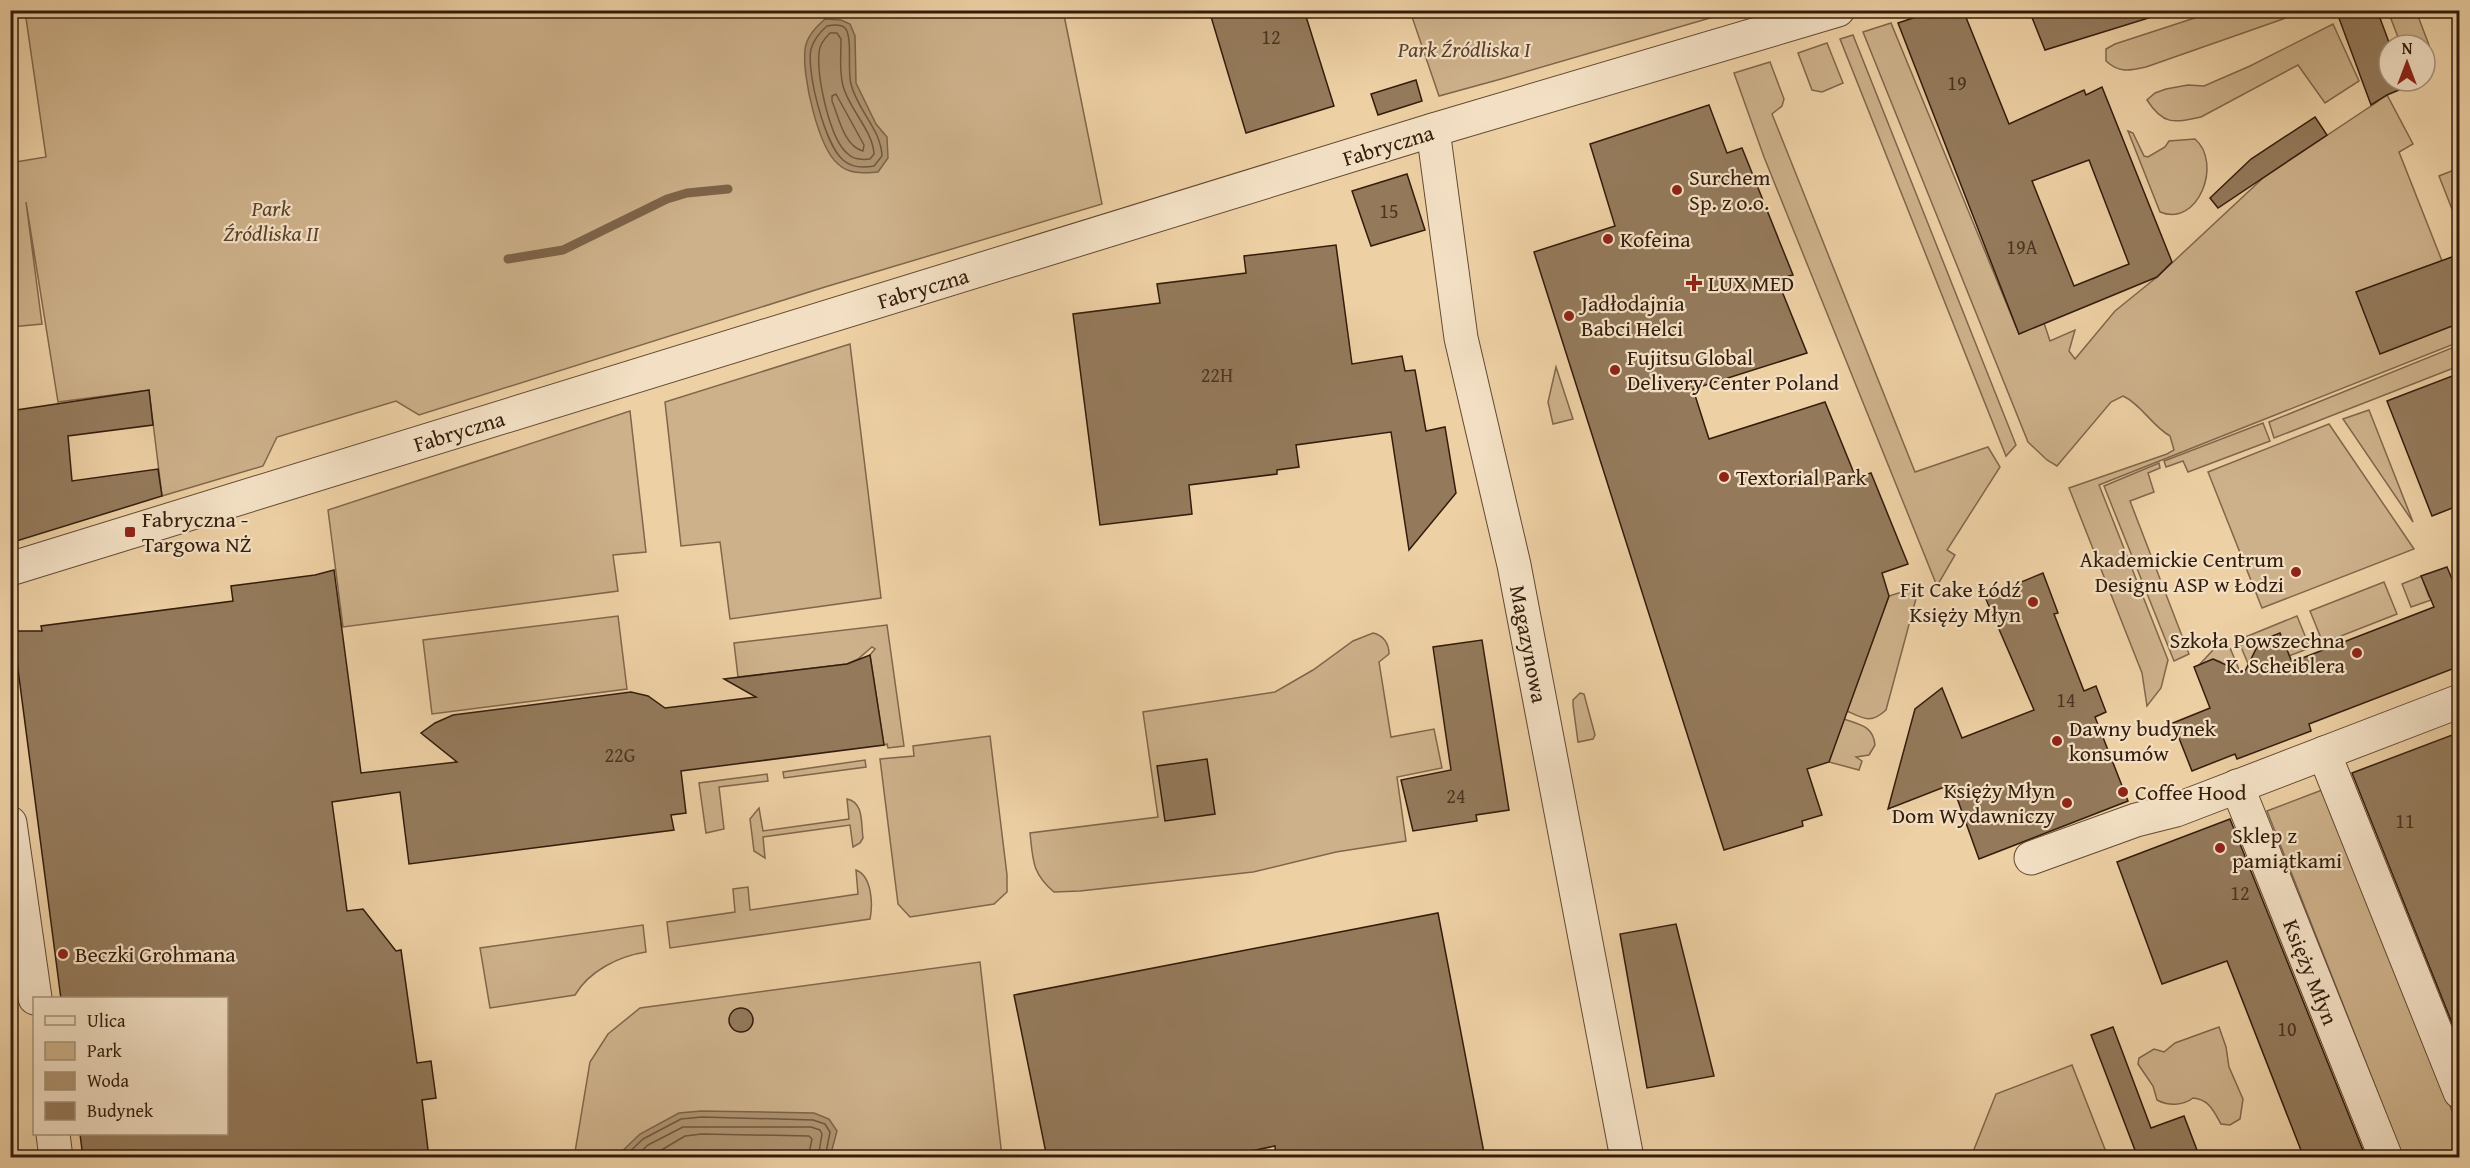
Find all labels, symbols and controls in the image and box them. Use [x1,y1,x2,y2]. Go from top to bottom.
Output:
house number: 12 [1261,22,1281,51]
park label: Park Źródliska I [1397,33,1531,65]
north arrow [2377,33,2437,93]
text: N [2402,36,2413,60]
house number: 19 [1947,68,1967,97]
street label: Fabryczna [1338,116,1438,174]
place label: Surchem Sp. z o.o. [1689,161,1770,218]
marker: Surchem Sp. z o.o. [1670,183,1684,197]
park label: Park Źródliska II [223,192,319,249]
house number: 15 [1379,196,1399,225]
place label: Kofeina [1620,223,1691,255]
marker: Kofeina [1601,232,1615,246]
house number: 19A [2006,232,2038,261]
street label: Fabryczna [873,259,973,317]
place label: LUX MED [1708,267,1794,299]
marker: LUX MED [1685,274,1703,292]
place label: Jadłodajnia Babci Helci [1578,287,1685,344]
marker: Jadłodajnia Babci Helci [1562,309,1576,323]
place label: Fujitsu Global Delivery Center Poland [1627,341,1839,398]
house number: 22H [1201,360,1233,389]
marker: Fujitsu Global Delivery Center Poland [1608,363,1622,377]
street label: Fabryczna [409,402,509,460]
place label: Textorial Park [1736,461,1868,493]
marker: Textorial Park [1717,470,1731,484]
place label: Fabryczna - Targowa NŻ [142,503,251,560]
marker: Fabryczna - Targowa NŻ [123,525,137,539]
place label: Akademickie Centrum Designu ASP w Łodzi [2080,543,2284,600]
marker: Akademickie Centrum Designu ASP w Łodzi [2289,565,2303,579]
place label: Fit Cake Łódź Księży Młyn [1900,573,2022,630]
street label: Magazynowa [1502,582,1556,706]
marker: Fit Cake Łódź Księży Młyn [2026,595,2040,609]
place label: Szkoła Powszechna K. Scheiblera [2169,624,2346,681]
marker: Szkoła Powszechna K. Scheiblera [2350,646,2364,660]
house number: 14 [2056,685,2076,714]
place label: Dawny budynek konsumów [2069,712,2217,769]
marker: Dawny budynek konsumów [2050,734,2064,748]
house number: 22G [604,740,636,769]
place label: Księży Młyn Dom Wydawniczy [1892,774,2056,831]
place label: Coffee Hood [2135,776,2247,808]
house number: 24 [1446,781,1466,810]
marker: Coffee Hood [2116,785,2130,799]
marker: Księży Młyn Dom Wydawniczy [2060,796,2074,810]
house number: 11 [2395,806,2415,835]
place label: Sklep z pamiątkami [2232,819,2342,876]
marker: Sklep z pamiątkami [2213,841,2227,855]
house number: 12 [2230,878,2250,907]
street label: Księży Młyn [2275,914,2347,1030]
place label: Beczki Grohmana [75,938,236,970]
marker: Beczki Grohmana [56,947,70,961]
legend [33,997,228,1135]
text: Ulica [87,1007,126,1034]
house number: 10 [2277,1014,2297,1043]
text: Park [87,1037,123,1064]
text: Woda [87,1067,129,1094]
text: Budynek [87,1097,154,1124]

